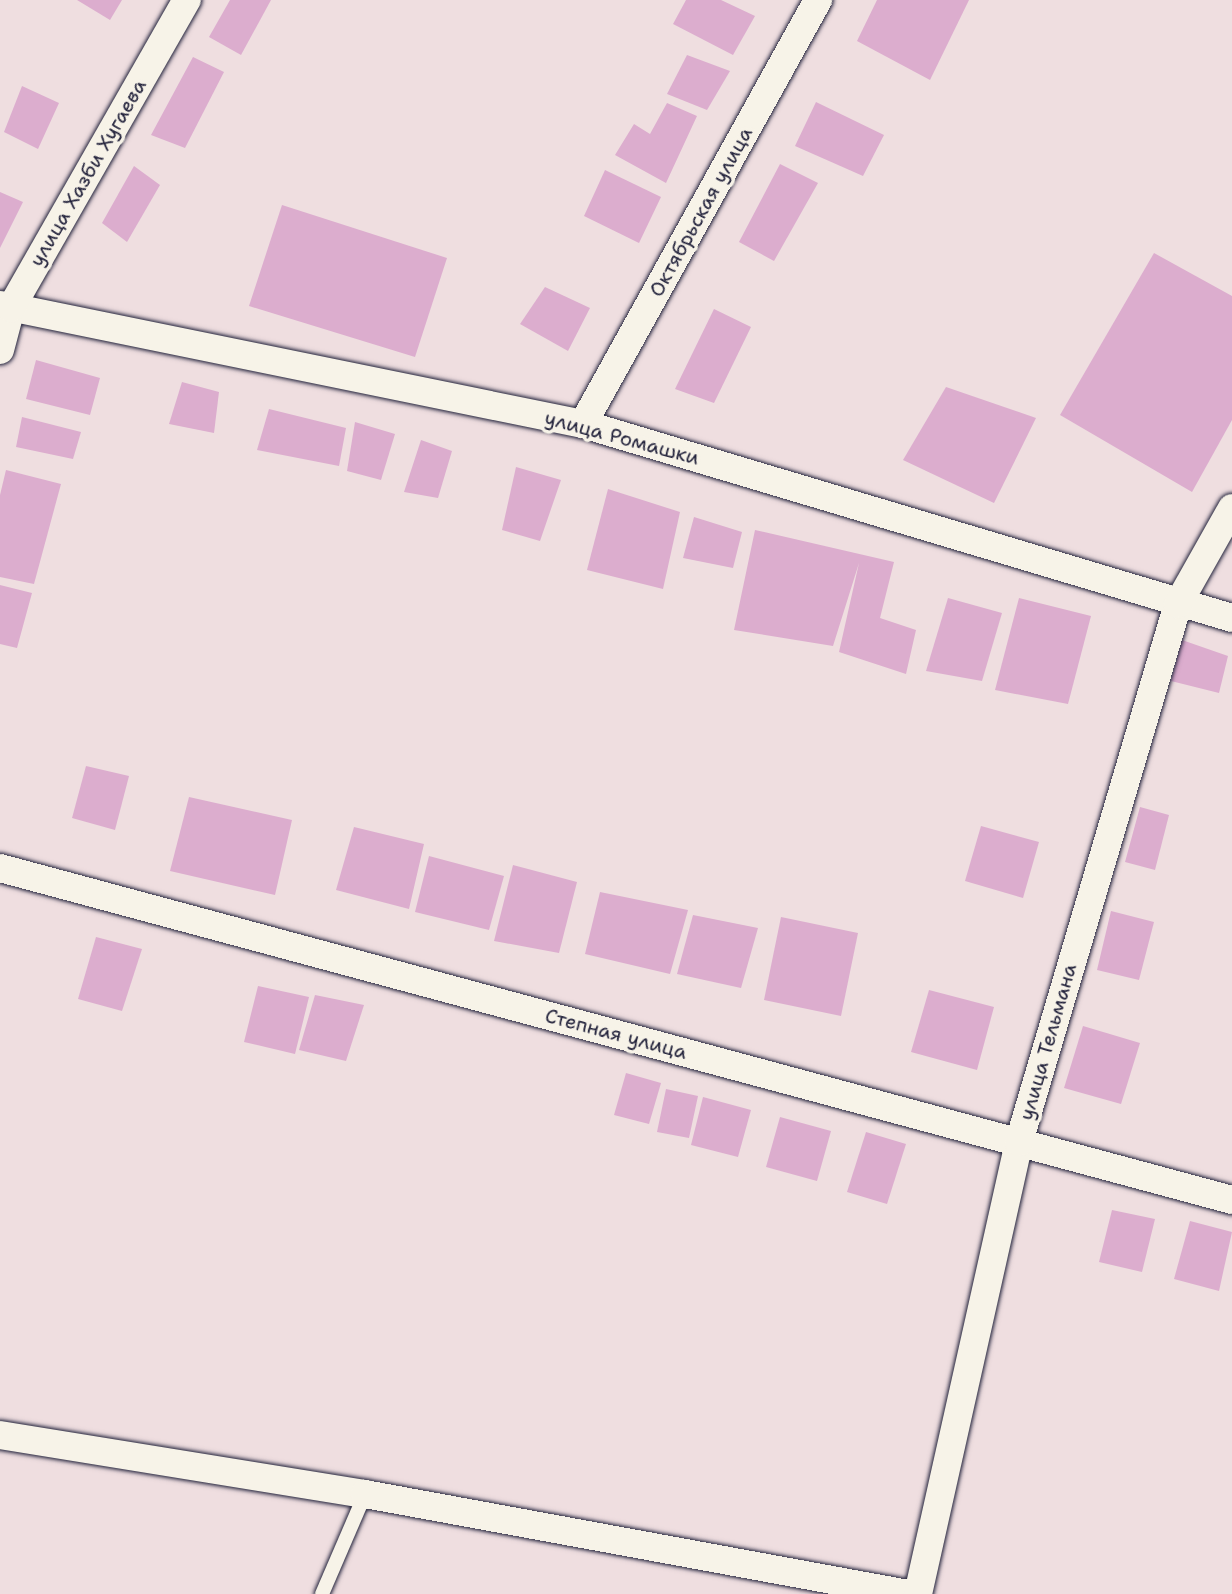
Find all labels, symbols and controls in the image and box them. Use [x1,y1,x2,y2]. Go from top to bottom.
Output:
street label: улица Хазби Хугаева [25,75,151,271]
street label: Октябрьская улица [644,123,758,301]
street label: улица Ромашки [542,406,702,470]
street label: улица Тельмана [1014,961,1082,1123]
street label: Степная улица [542,1004,690,1064]

